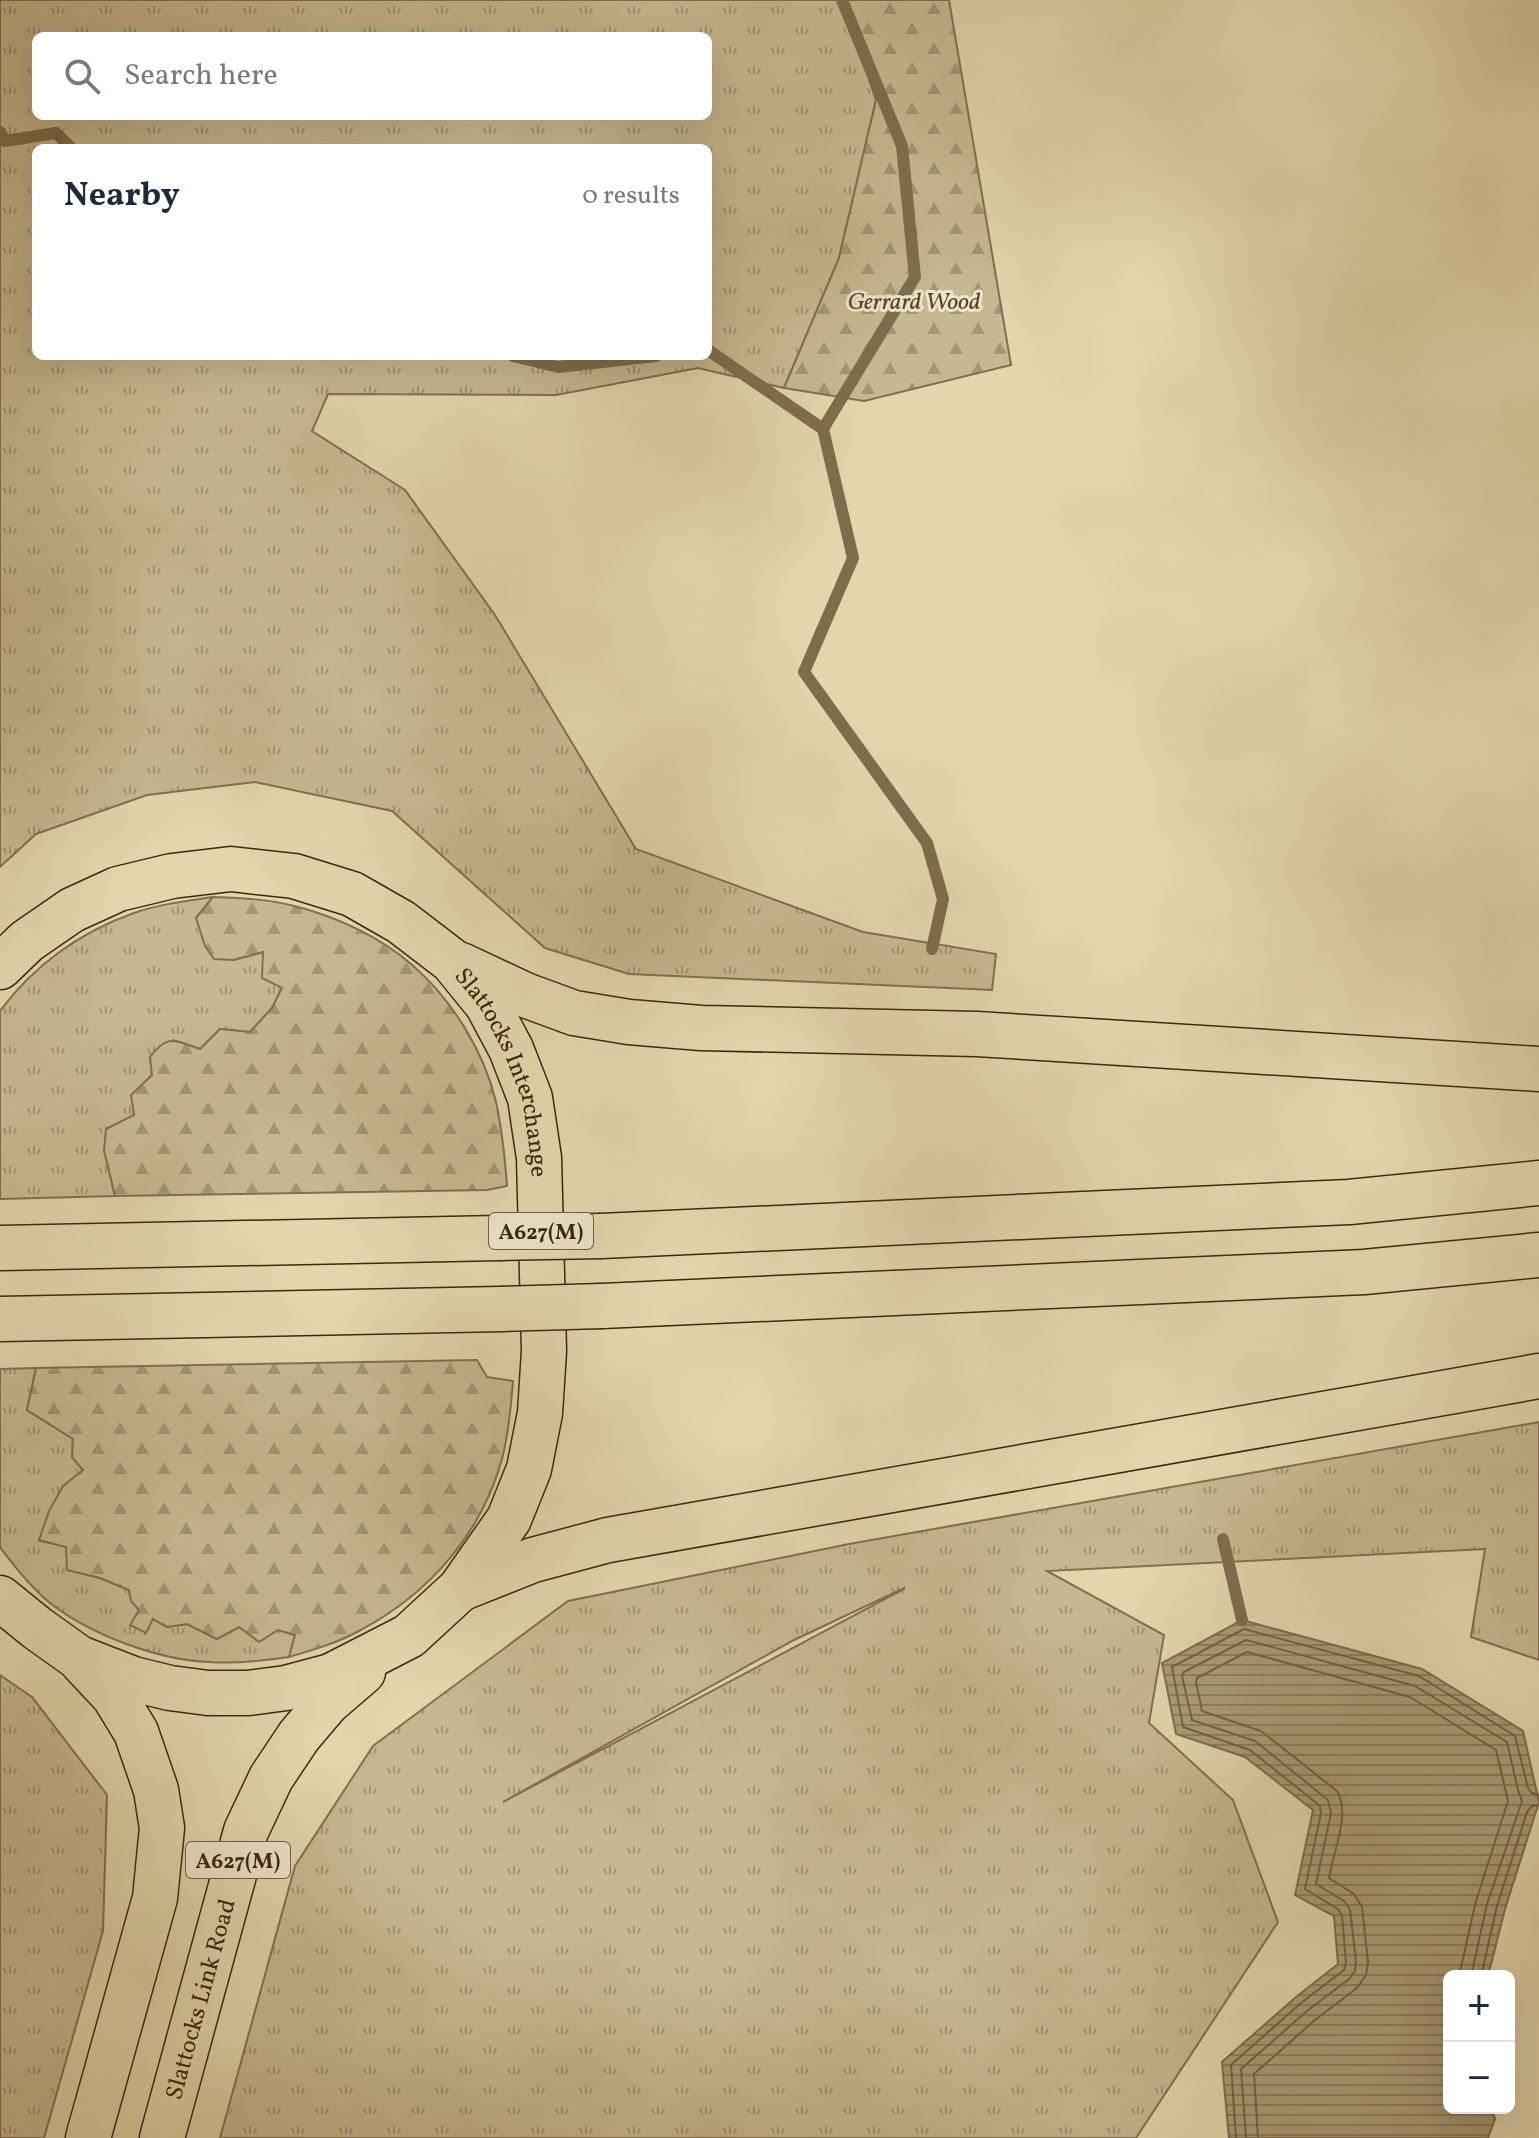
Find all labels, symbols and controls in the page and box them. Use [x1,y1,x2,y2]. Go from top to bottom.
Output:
search box [32,32,712,120]
icon: search [60,54,104,98]
text: Search here [124,55,278,97]
text: Nearby [64,173,180,220]
text: 0 results [582,178,680,214]
park label: Gerrard Wood [847,286,981,320]
street label: Slattocks Interchange [445,961,554,1178]
road number: A627(M) [489,1213,593,1249]
road number: A627(M) [186,1842,290,1878]
street label: Slattocks Link Road [158,1895,246,2104]
map controls [1443,1970,1515,2114]
button: + [1443,1970,1515,2042]
button: − [1443,2042,1515,2114]

